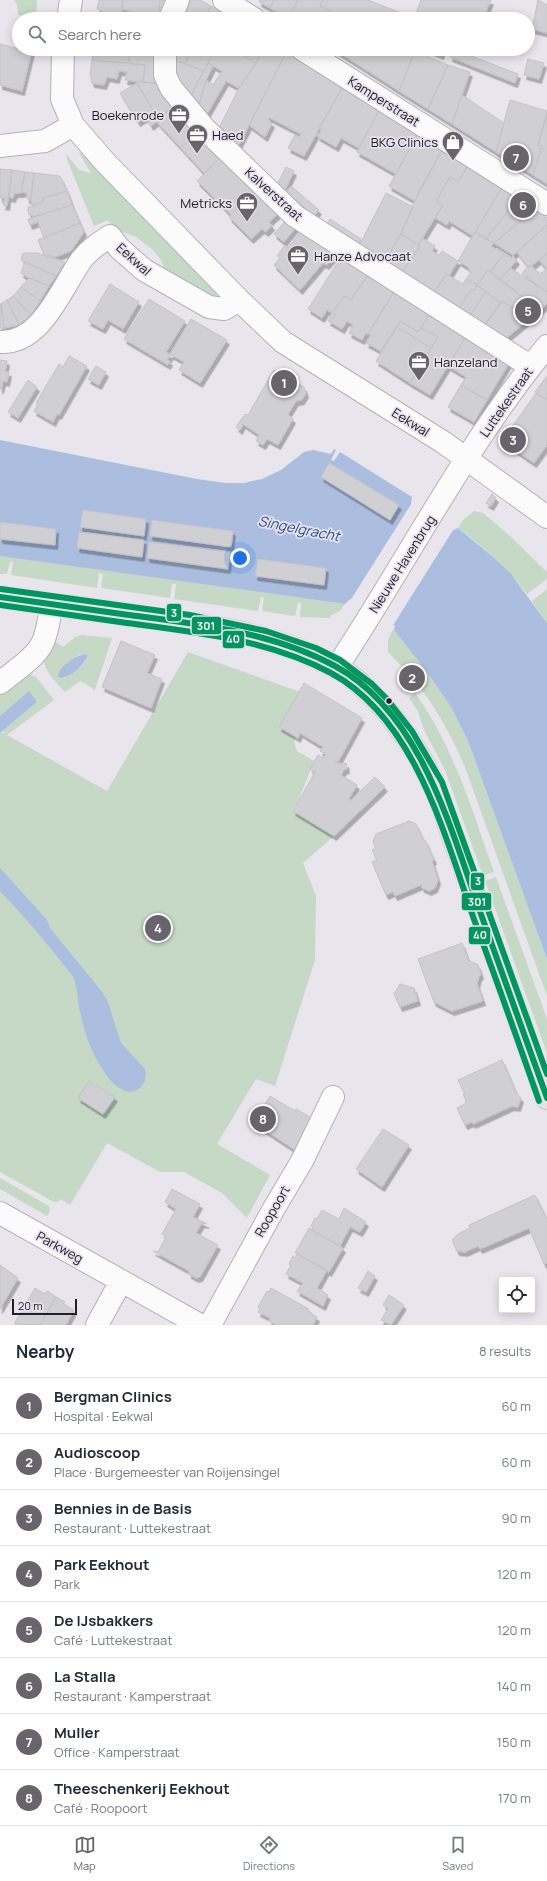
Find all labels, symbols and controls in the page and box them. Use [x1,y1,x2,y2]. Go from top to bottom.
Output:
search box [12,12,535,56]
icon: search [26,23,48,45]
text: Search here [58,24,141,45]
street label: Kamperstraat [345,72,423,130]
office icon: Boekenrode [166,102,192,135]
place label: Boekenrode [92,106,164,124]
office icon: Haed [184,122,210,155]
place label: Haed [212,126,243,144]
shop icon: BKG Clinics [440,129,466,162]
place label: BKG Clinics [371,133,438,151]
pin: 7 [503,143,529,173]
street label: Kalverstraat [241,163,307,225]
office icon: Metricks [234,190,260,223]
pin: 6 [510,190,536,220]
place label: Metricks [180,194,232,212]
street label: Eekwal [113,238,155,280]
office icon: Hanze Advocaat [285,243,311,276]
place label: Hanze Advocaat [314,247,411,265]
pin: 5 [515,296,541,326]
office icon: Hanzeland [406,349,432,382]
place label: Hanzeland [434,353,497,371]
street label: Luttekestraat [475,363,537,441]
pin: 1 [271,368,297,398]
street label: Eekwal [389,403,433,441]
pin: 3 [500,425,526,455]
water label: Singelgracht [257,511,343,545]
street label: Nieuwe Havenbrug [365,512,439,616]
your location [230,548,250,568]
line badge: 3 [166,603,182,622]
text: 3 [171,605,177,620]
line badge: 301 [191,616,222,635]
text: 301 [197,618,215,633]
line badge: 40 [222,630,245,649]
text: 40 [226,631,240,646]
pin: 2 [399,663,425,693]
unlabelled marker [384,696,394,706]
line badge: 3 [470,872,485,891]
text: 3 [475,873,481,888]
line badge: 301 [461,892,492,911]
text: 301 [468,894,486,909]
pin: 4 [145,913,171,943]
line badge: 40 [468,926,491,945]
text: 40 [473,927,487,942]
pin: 8 [250,1104,276,1134]
street label: Roopoort [250,1182,294,1240]
street label: Parkweg [33,1227,87,1267]
map controls [499,1277,535,1313]
button: locate [499,1277,535,1313]
scale bar [12,1297,77,1316]
text: 20 m [18,1298,43,1313]
text: Nearby [16,1340,74,1363]
text: 8 results [479,1342,531,1360]
text: Bergman Clinics [54,1386,172,1407]
text: 1 [26,1397,32,1415]
text: 60 m [501,1397,531,1415]
text: Hospital · Eekwal [54,1407,153,1425]
text: Audioscoop [54,1442,140,1463]
text: 2 [25,1453,33,1471]
text: 60 m [501,1453,531,1471]
text: Place · Burgemeester van Roijensingel [54,1463,280,1481]
text: Bennies in de Basis [54,1498,192,1519]
text: 3 [25,1509,33,1527]
text: 90 m [501,1509,531,1527]
text: Restaurant · Luttekestraat [54,1519,211,1537]
text: Park Eekhout [54,1554,149,1575]
text: 4 [25,1565,33,1583]
text: 120 m [497,1565,531,1583]
text: Park [54,1575,80,1593]
text: De IJsbakkers [54,1610,153,1631]
text: 5 [25,1621,33,1639]
text: 120 m [497,1621,531,1639]
text: Café · Luttekestraat [54,1631,173,1649]
text: La Stalla [54,1666,116,1687]
text: 6 [25,1677,33,1695]
text: 140 m [497,1677,531,1695]
text: Restaurant · Kamperstraat [54,1687,211,1705]
text: Muller [54,1722,100,1743]
text: 7 [26,1733,32,1751]
text: 150 m [497,1733,531,1751]
text: Office · Kamperstraat [54,1743,180,1761]
text: Theeschenkerij Eekhout [54,1778,230,1799]
text: 8 [25,1789,33,1807]
text: 170 m [498,1789,531,1807]
text: Café · Roopoort [54,1799,147,1817]
tab: Map [74,1834,96,1873]
tab: Directions [243,1834,295,1873]
tab: Saved [442,1834,473,1873]

